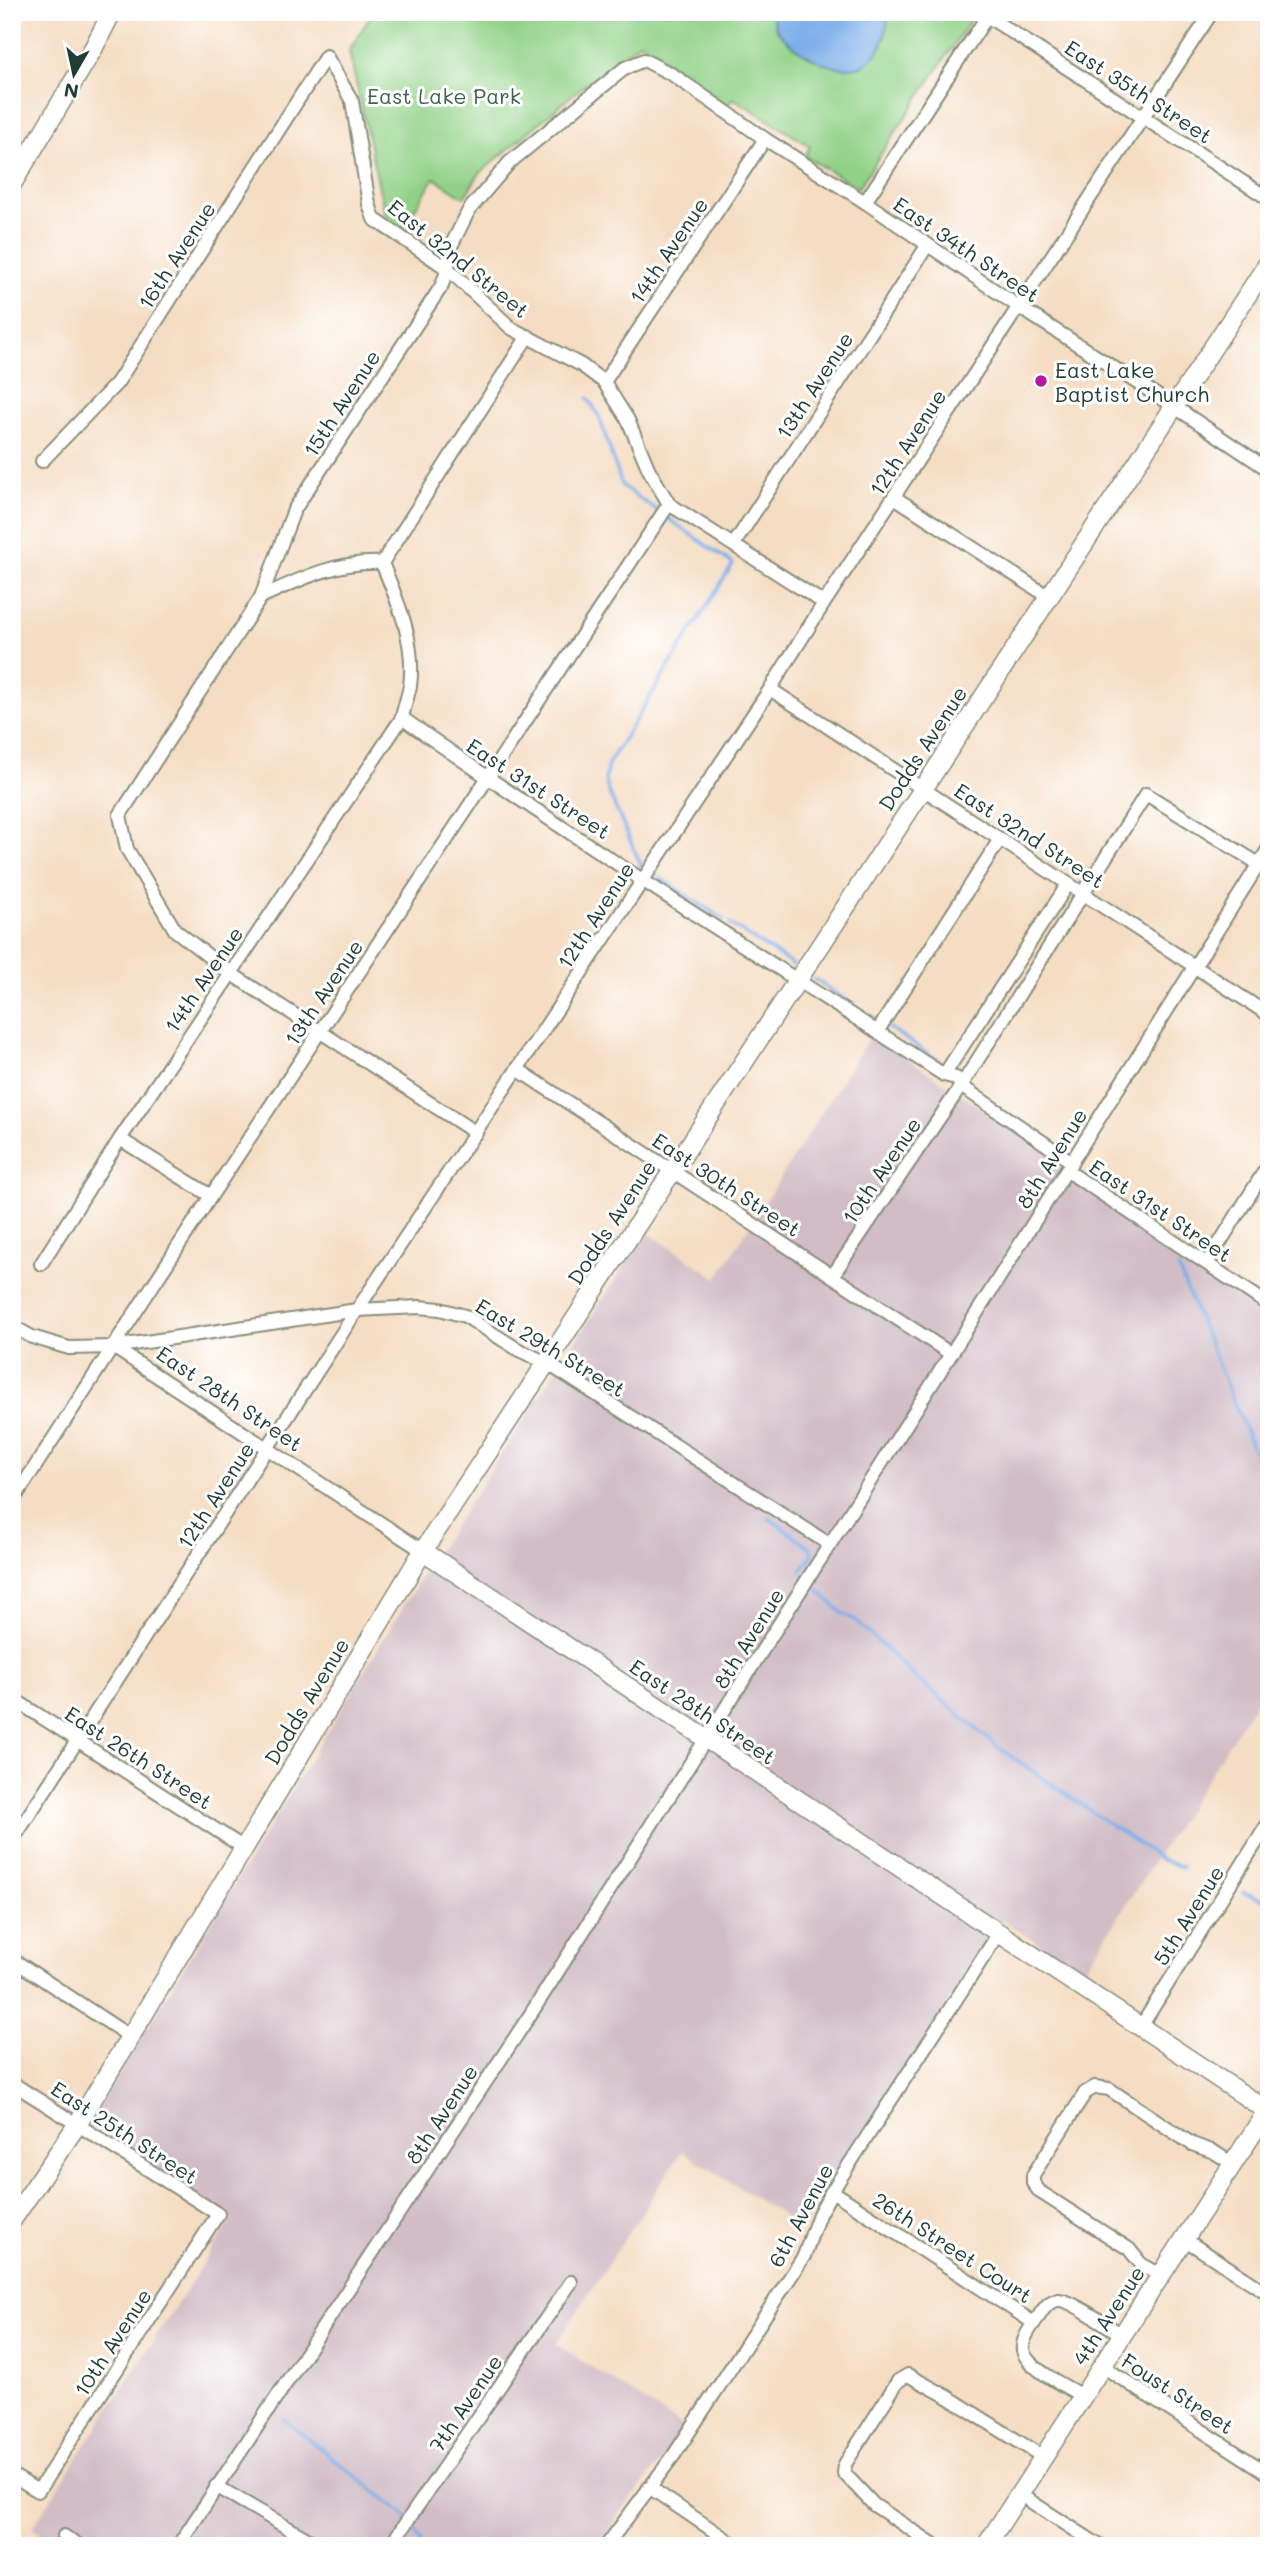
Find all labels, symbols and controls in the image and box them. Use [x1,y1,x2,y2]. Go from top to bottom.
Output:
street label: East 35th Street [1060,33,1218,149]
north arrow [38,38,108,108]
text: N [62,78,80,105]
park label: East Lake Park [367,82,521,109]
street label: East 34th Street [889,190,1045,308]
street label: 14th Avenue [623,192,713,308]
street label: East 32nd Street [383,193,535,323]
street label: 16th Avenue [131,196,221,314]
street label: 13th Avenue [769,326,859,444]
street label: 15th Avenue [296,344,386,462]
place label: East Lake Baptist Church [1055,356,1209,407]
marker: East Lake Baptist Church [1033,373,1049,389]
street label: 12th Avenue [863,384,951,500]
street label: Dodds Avenue [872,681,972,815]
street label: East 31st Street [462,731,616,845]
street label: East 32nd Street [950,776,1110,894]
street label: 12th Avenue [551,857,639,973]
street label: 14th Avenue [158,921,248,1037]
street label: 13th Avenue [278,934,368,1050]
street label: 8th Avenue [1010,1103,1092,1213]
street label: 10th Avenue [835,1112,927,1228]
street label: East 30th Street [648,1126,806,1242]
street label: East 31st Street [1085,1152,1237,1268]
street label: Dodds Avenue [561,1155,661,1289]
street label: East 29th Street [471,1292,631,1402]
street label: East 28th Street [152,1339,308,1457]
street label: 12th Avenue [171,1437,259,1553]
street label: 8th Avenue [707,1583,789,1693]
street label: Dodds Avenue [258,1633,354,1769]
street label: East 28th Street [625,1652,781,1770]
street label: East 26th Street [60,1699,218,1815]
street label: 5th Avenue [1147,1860,1229,1970]
street label: 8th Avenue [399,2059,483,2169]
street label: East 25th Street [46,2074,204,2190]
street label: 6th Avenue [762,2159,838,2271]
street label: 26th Street Court [868,2185,1038,2309]
street label: 4th Avenue [1066,2260,1150,2370]
street label: 10th Avenue [67,2283,157,2401]
street label: Foust Street [1117,2347,1239,2439]
street label: 7th Avenue [422,2349,508,2457]

